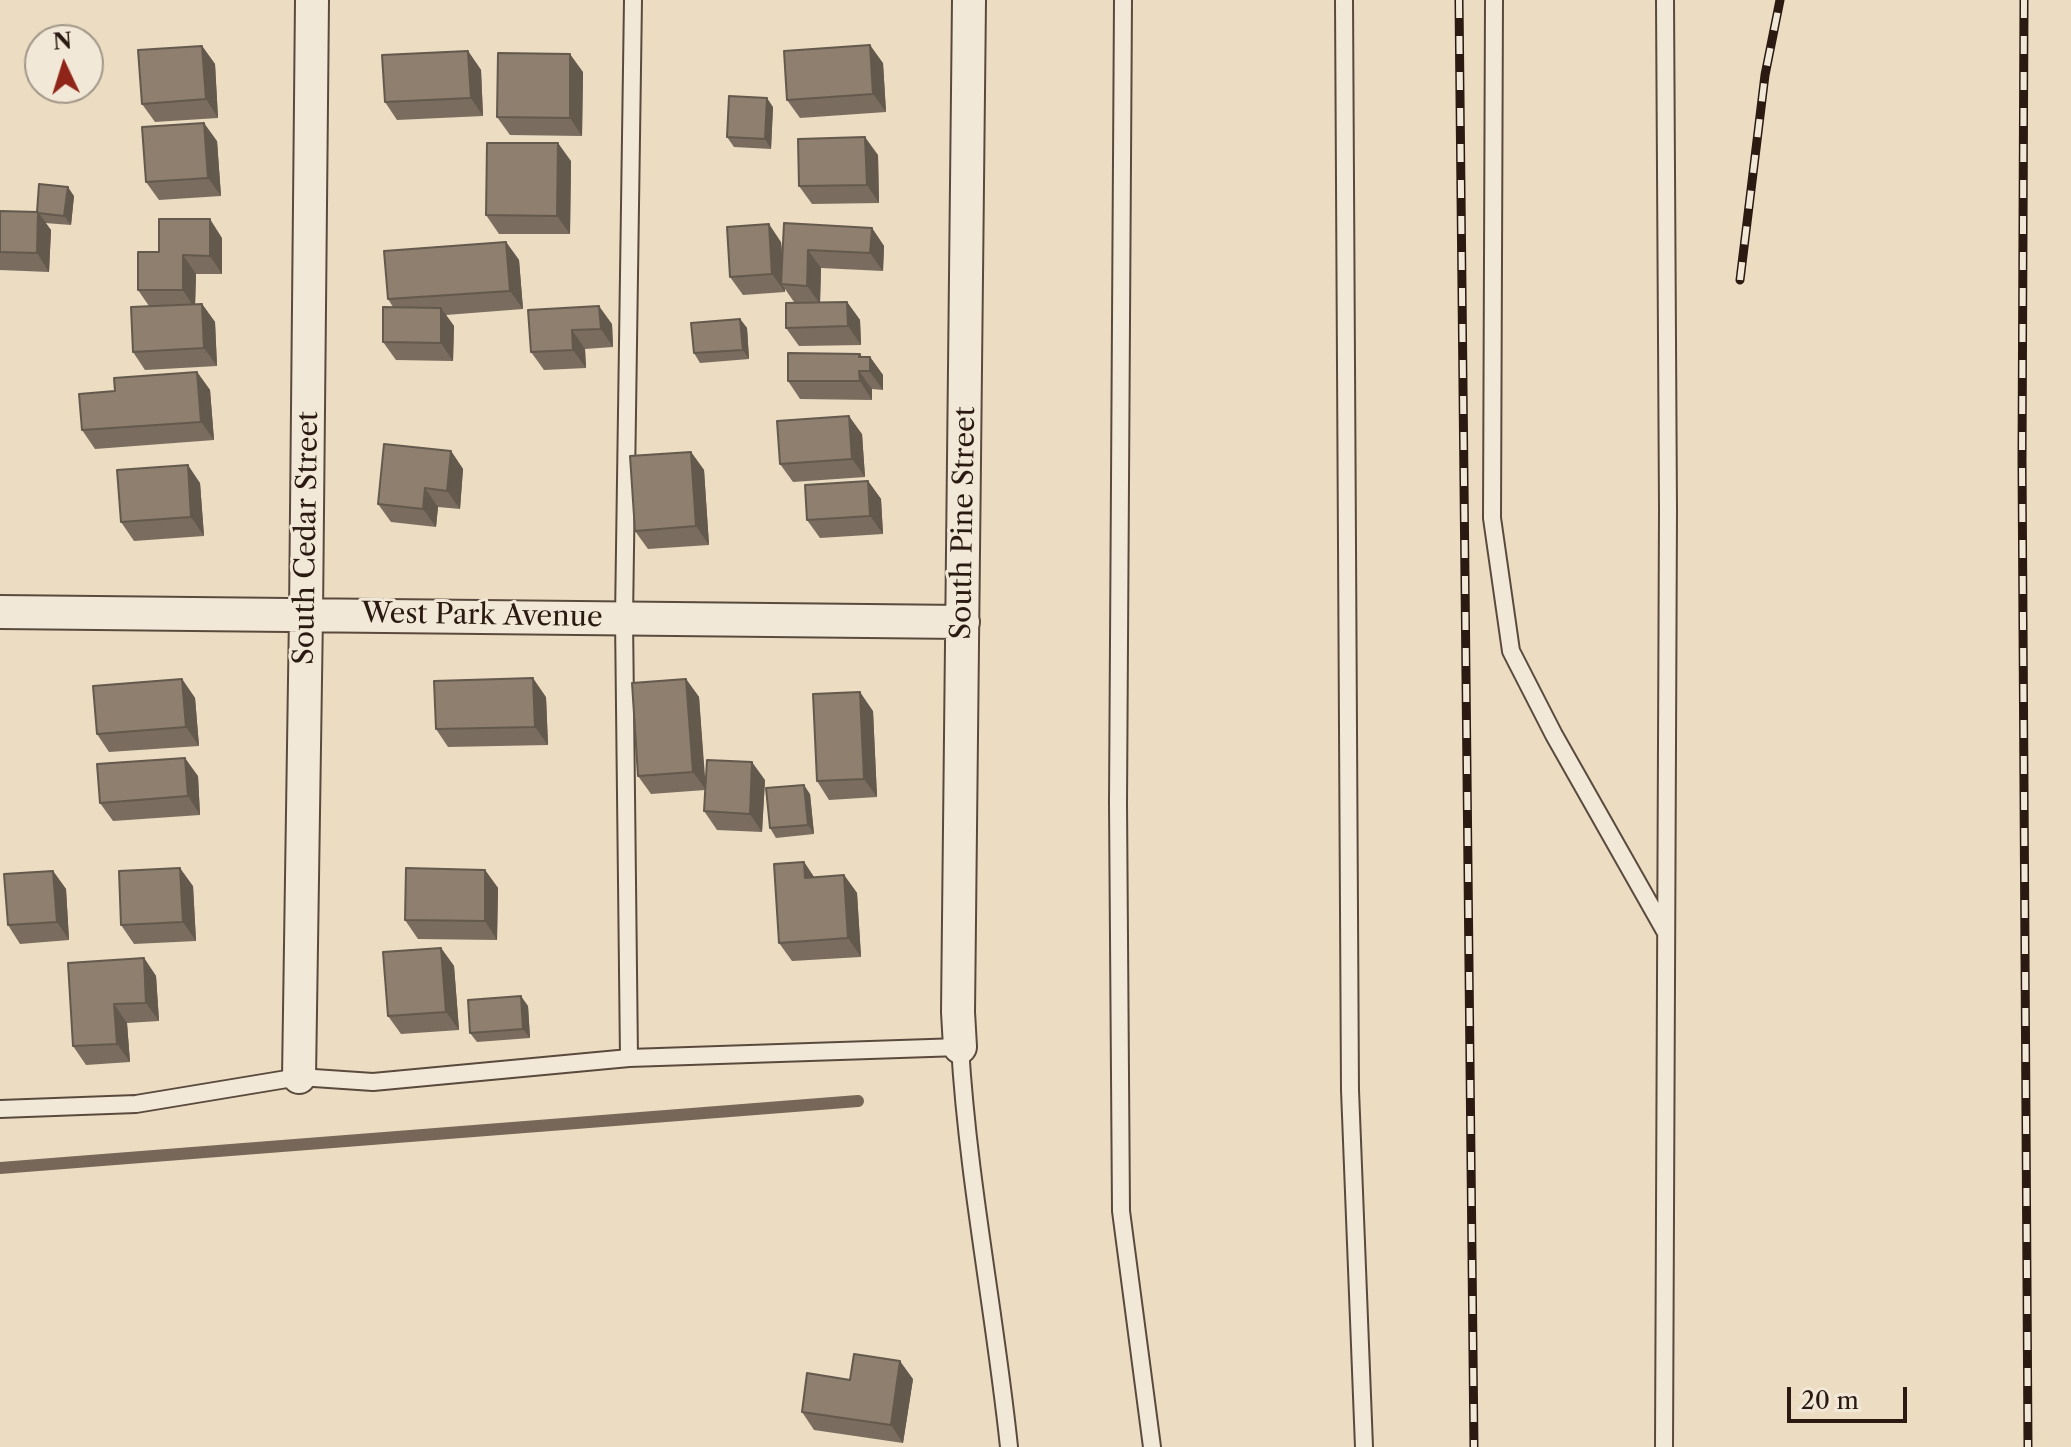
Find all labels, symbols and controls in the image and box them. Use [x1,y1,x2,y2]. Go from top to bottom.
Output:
north arrow [24,24,104,104]
text: N [52,27,73,56]
street label: South Pine Street [945,406,983,640]
street label: South Cedar Street [288,411,326,665]
street label: West Park Avenue [361,597,603,635]
scale bar [1791,1371,1911,1421]
text: 20 m [1801,1386,1859,1415]

